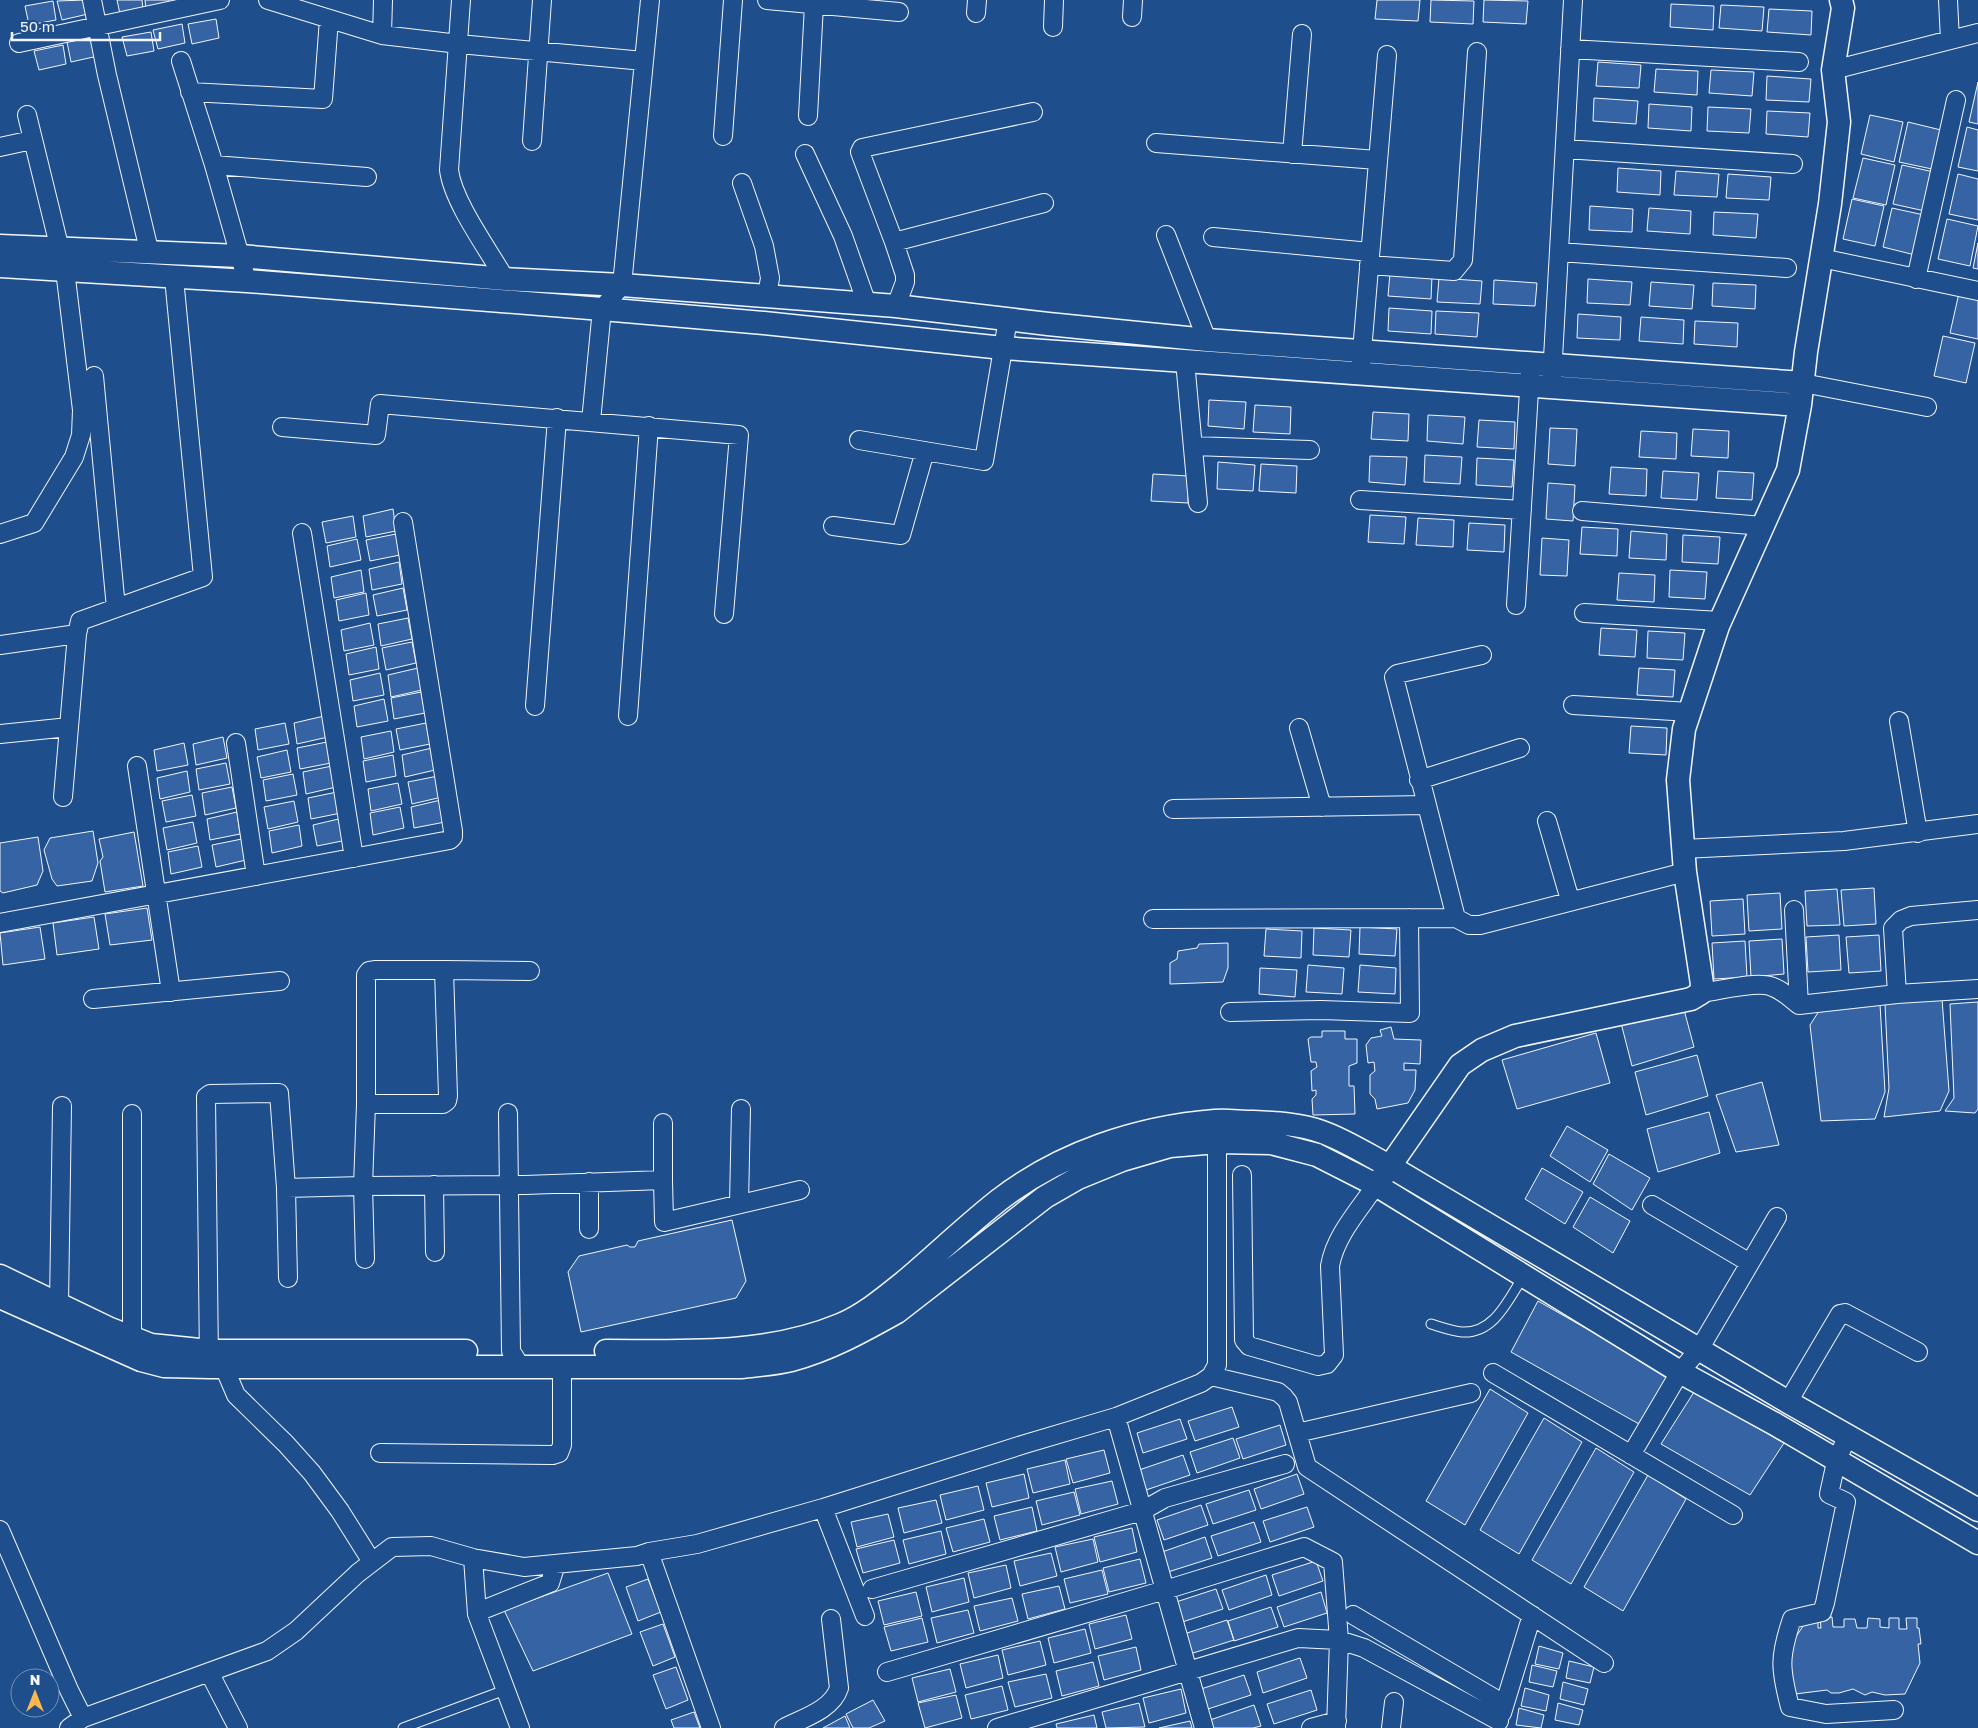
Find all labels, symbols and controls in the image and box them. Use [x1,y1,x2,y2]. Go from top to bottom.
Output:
scale bar [12,10,160,42]
text: 50 m [20,17,55,35]
north arrow [10,1668,60,1718]
text: N [30,1671,40,1688]

